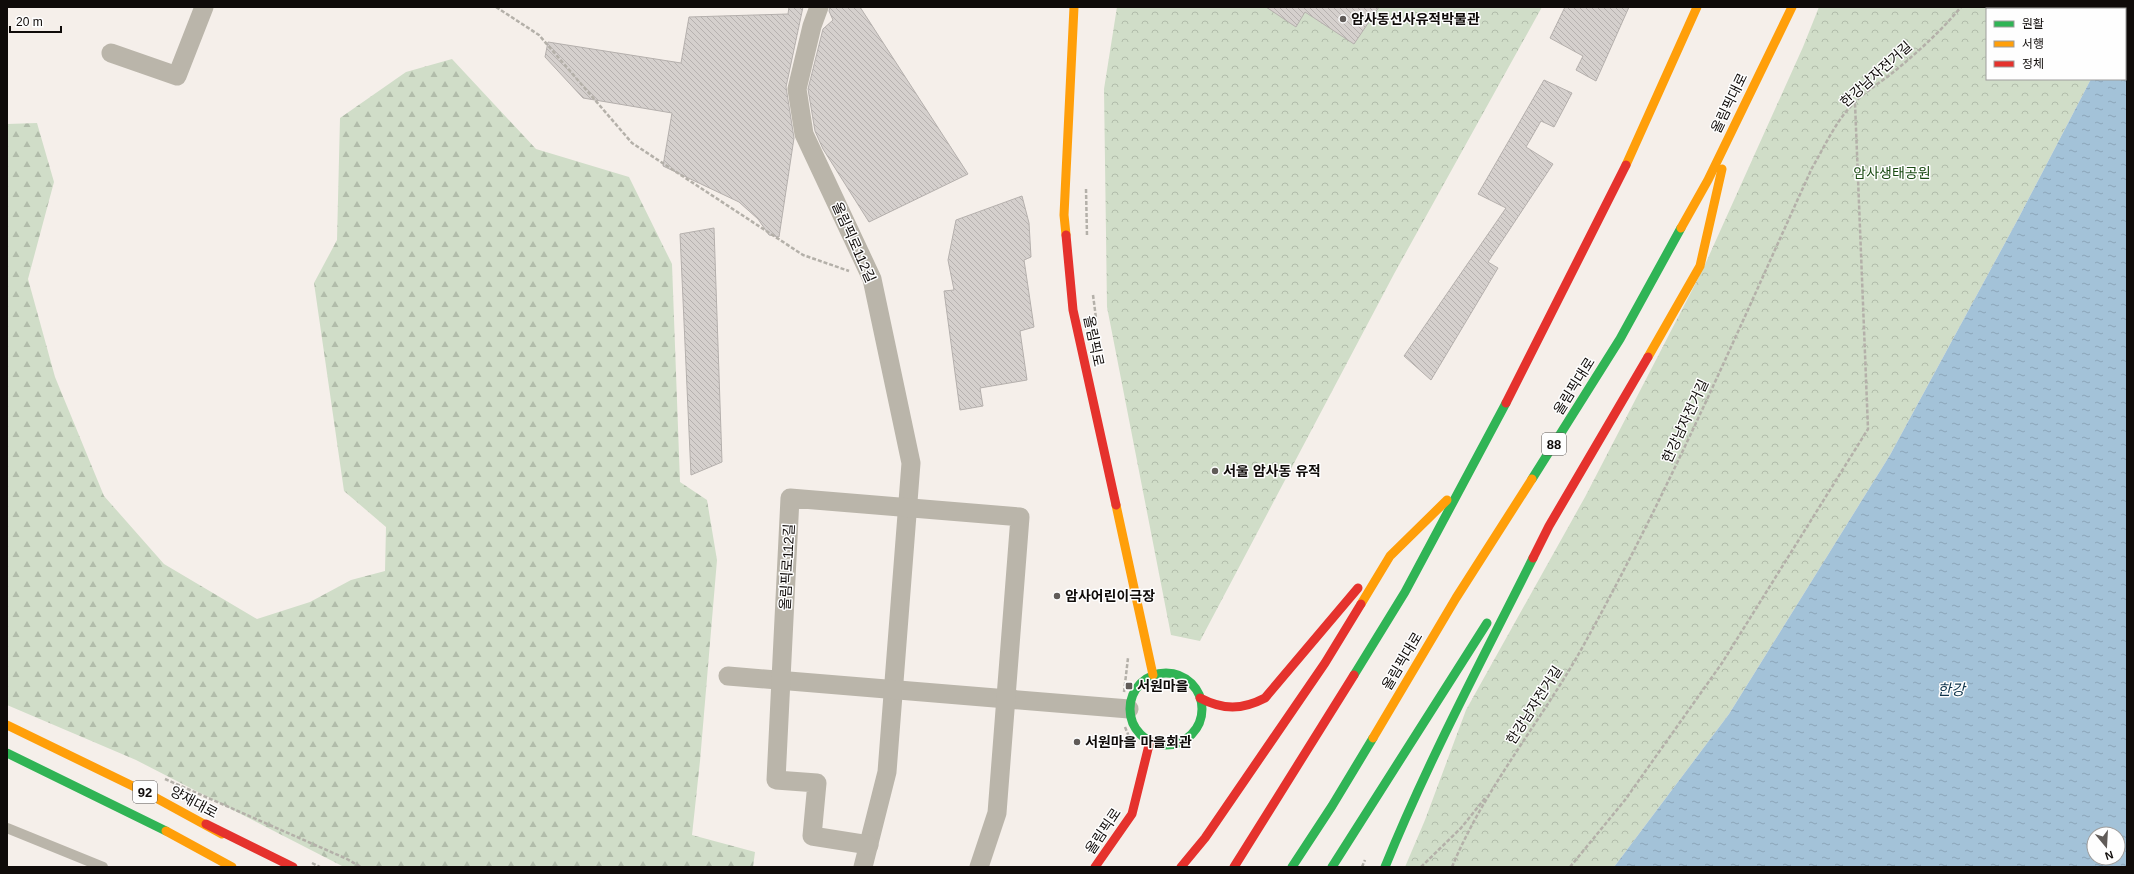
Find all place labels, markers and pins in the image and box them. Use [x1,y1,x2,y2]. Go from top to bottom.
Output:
place label: 암사동선사유적박물관 [1351,11,1480,27]
marker: 암사동선사유적박물관 [1338,14,1348,24]
place label: 서울 암사동 유적 [1223,463,1321,479]
marker: 서울 암사동 유적 [1210,466,1220,476]
place label: 암사어린이극장 [1065,588,1155,604]
marker: 암사어린이극장 [1052,591,1062,601]
place label: 서원마을 [1137,678,1189,694]
marker: 서원마을 [1124,681,1134,691]
place label: 서원마을 마을회관 [1085,734,1192,750]
marker: 서원마을 마을회관 [1072,737,1082,747]

